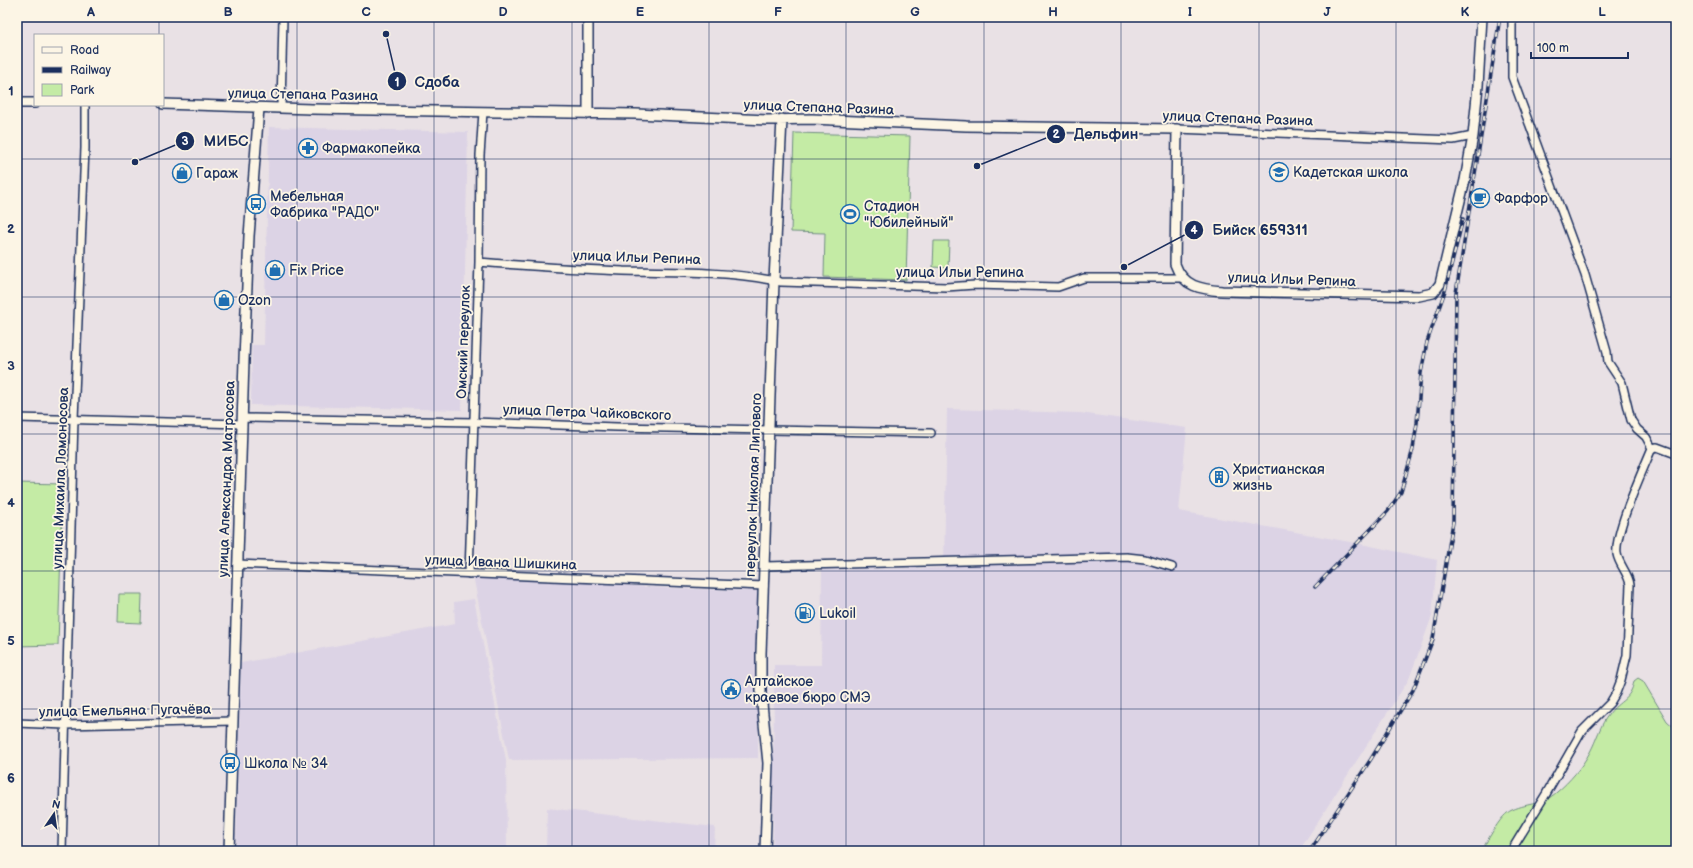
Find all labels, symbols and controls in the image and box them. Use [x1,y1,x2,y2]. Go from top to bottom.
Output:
text: A [86,4,95,20]
text: B [223,4,233,20]
text: C [361,4,371,20]
text: D [498,4,508,20]
text: E [636,4,645,20]
text: F [774,4,782,20]
text: G [910,4,920,20]
text: H [1048,4,1058,20]
text: I [1188,4,1192,20]
text: J [1323,4,1331,20]
text: K [1461,4,1470,20]
text: L [1598,4,1606,20]
legend [34,34,164,106]
scale bar [1531,34,1628,60]
text: 100 m [1537,41,1569,56]
text: Road [70,43,99,58]
text: Railway [70,63,112,78]
callout: Сдоба [387,68,468,95]
text: Сдоба [415,73,460,92]
text: 1 [394,75,400,90]
text: 1 [8,83,14,99]
text: Park [70,83,94,98]
street label: улица Степана Разина [228,85,379,104]
street label: улица Степана Разина [743,96,895,119]
street label: улица Степана Разина [1162,107,1314,130]
callout: Дельфин [1046,120,1147,147]
text: Дельфин [1074,125,1138,144]
text: 2 [1052,127,1060,142]
callout: МИБС [175,128,256,155]
text: МИБС [204,132,249,151]
text: 3 [181,134,189,149]
pharmacy icon: Фармакопейка [297,137,319,159]
place label: Фармакопейка [322,140,421,157]
school or university icon: Кадетская школа [1268,161,1290,183]
shop icon: Гараж [171,162,193,184]
place label: Кадетская школа [1293,164,1409,181]
place label: Гараж [196,165,238,182]
cafe icon: Фарфор [1469,187,1491,209]
place label: Мебельная Фабрика "РАДО" [270,188,379,221]
place label: Фарфор [1494,190,1548,207]
bus stop icon: Мебельная Фабрика "РАДО" [245,193,267,215]
place label: Стадион "Юбилейный" [864,198,953,231]
sports icon: Стадион "Юбилейный" [839,203,861,225]
callout: Бийск 659311 [1184,216,1316,243]
text: 2 [7,221,15,237]
text: Бийск 659311 [1212,221,1308,240]
text: 4 [1190,223,1198,238]
street label: улица Ильи Репина [573,247,702,268]
shop icon: Fix Price [264,259,286,281]
place label: Fix Price [289,262,344,279]
street label: улица Ильи Репина [896,264,1025,281]
street label: улица Ильи Репина [1228,269,1357,290]
street label: Омский переулок [453,284,474,399]
shop icon: Ozon [213,289,235,311]
place label: Ozon [238,292,271,309]
text: 3 [7,358,15,374]
street label: улица Александра Матросова [215,380,238,578]
street label: улица Михаила Ломоносова [49,386,72,569]
street label: переулок Николая Липового [742,393,765,577]
street label: улица Петра Чайковского [502,401,671,424]
place label: Христианская жизнь [1233,461,1325,494]
building icon: Христианская жизнь [1208,466,1230,488]
text: 4 [7,495,15,511]
street label: улица Ивана Шишкина [425,551,578,574]
fuel station icon: Lukoil [794,602,816,624]
place label: Lukoil [819,605,856,622]
text: 5 [7,633,15,649]
place label: Алтайское краевое бюро СМЭ [744,673,870,706]
public building icon: Алтайское краевое бюро СМЭ [720,678,742,700]
street label: улица Емельяна Пугачёва [39,700,212,721]
bus stop icon: Школа № 34 [219,752,241,774]
place label: Школа № 34 [244,755,328,772]
text: 6 [7,770,15,786]
north arrow [34,794,74,834]
text: N [51,797,62,812]

